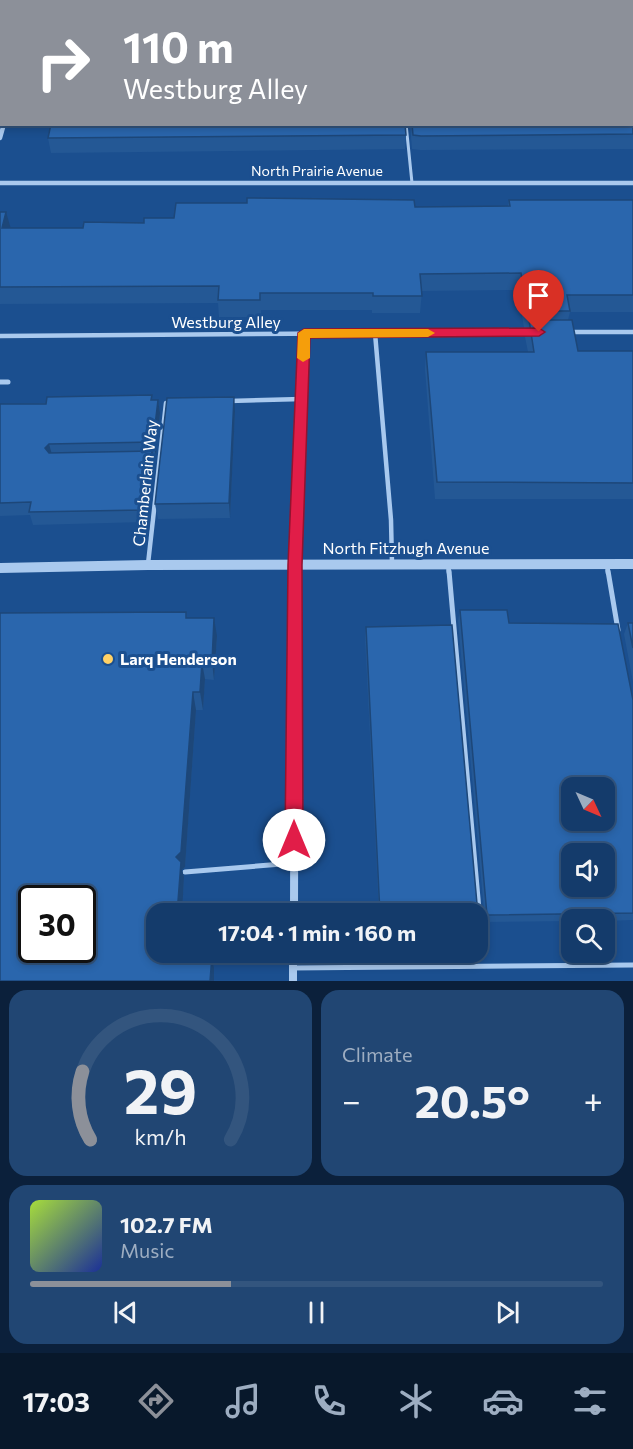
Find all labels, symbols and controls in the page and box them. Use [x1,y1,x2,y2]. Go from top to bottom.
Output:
text: 110 m [123,20,234,72]
icon: right [24,24,102,102]
text: Westburg Alley [123,72,308,105]
street label: North Prairie Avenue [251,162,383,179]
pin [513,270,564,332]
icon: arrive [522,279,555,312]
street label: Westburg Alley [171,312,281,331]
street label: Chamberlain Way [128,419,161,547]
street label: North Fitzhugh Avenue [323,538,489,557]
place label: Larq Henderson [120,649,237,668]
marker: Larq Henderson [101,652,115,666]
north arrow [561,777,615,831]
map controls [561,777,615,963]
position arrow [262,808,326,872]
button: sound [561,843,615,897]
speed limit sign: 30 [18,885,96,963]
button: search [561,909,615,963]
text: 17:04 · 1 min · 160 m [218,919,416,946]
text: Climate [342,1042,412,1066]
text: 29 [124,1051,197,1127]
text: 20.5° [414,1072,530,1127]
text: − [342,1079,361,1120]
text: + [584,1079,603,1120]
text: km/h [134,1123,187,1149]
text: 102.7 FM [120,1211,213,1238]
text: Music [120,1238,174,1262]
icon: previous [109,1296,142,1329]
icon: pause [300,1296,333,1329]
icon: next [491,1296,524,1329]
icon: directions [135,1380,177,1422]
icon: music [222,1380,264,1422]
icon: phone [308,1380,350,1422]
icon: climate [395,1380,437,1422]
icon: car [482,1380,524,1422]
icon: filters [569,1380,611,1422]
text: 17:03 [22,1385,90,1418]

